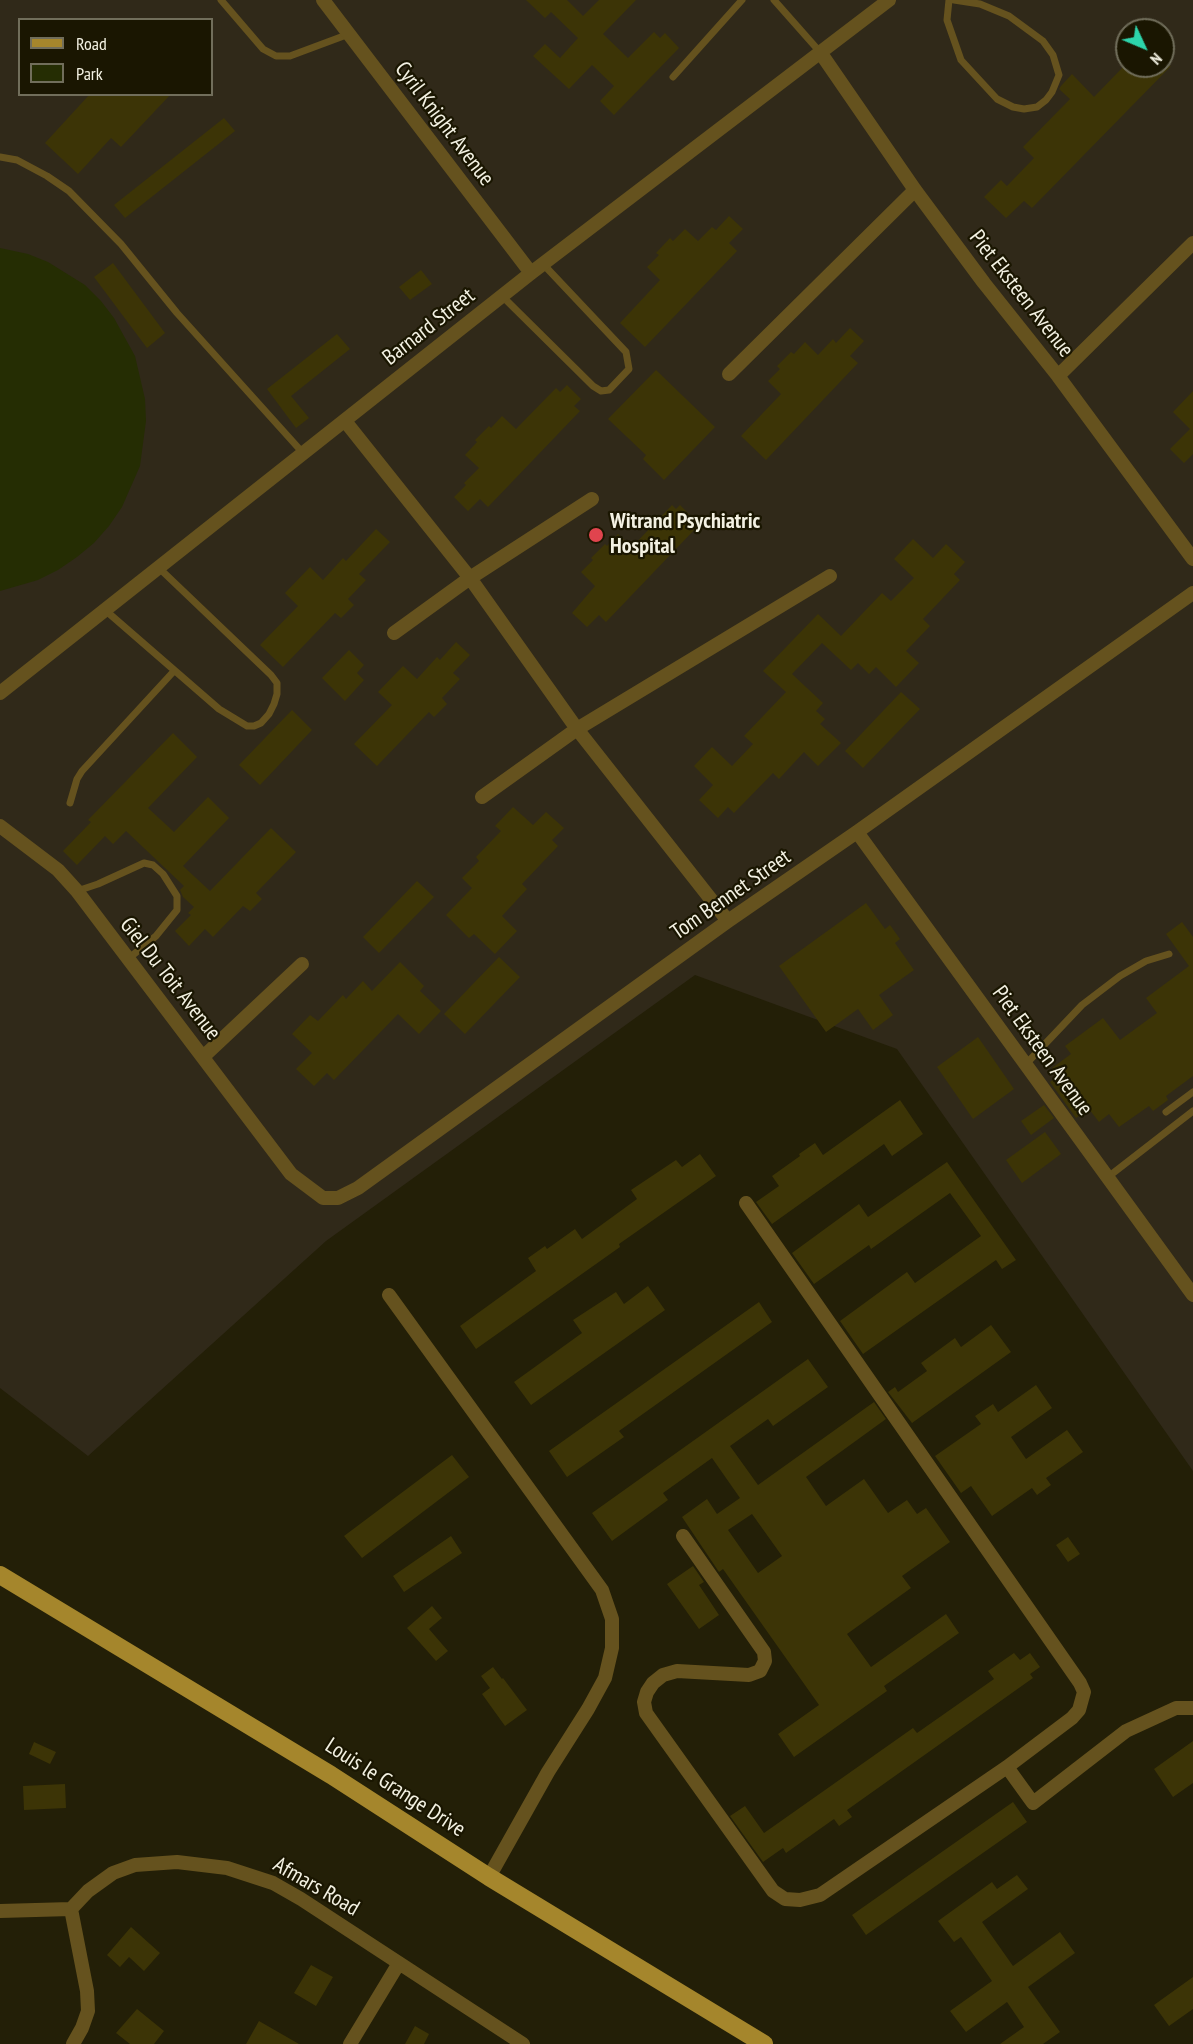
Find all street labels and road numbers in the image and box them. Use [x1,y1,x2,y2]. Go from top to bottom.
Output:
street label: Cyril Knight Avenue [389,57,499,191]
street label: Piet Eksteen Avenue [963,225,1079,363]
street label: Barnard Street [378,283,480,371]
street label: Tom Bennet Street [666,844,796,946]
street label: Giel Du Toit Avenue [114,912,226,1046]
street label: Piet Eksteen Avenue [986,981,1098,1121]
street label: Louis le Grange Drive [320,1733,470,1843]
street label: Afmars Road [268,1852,364,1922]

